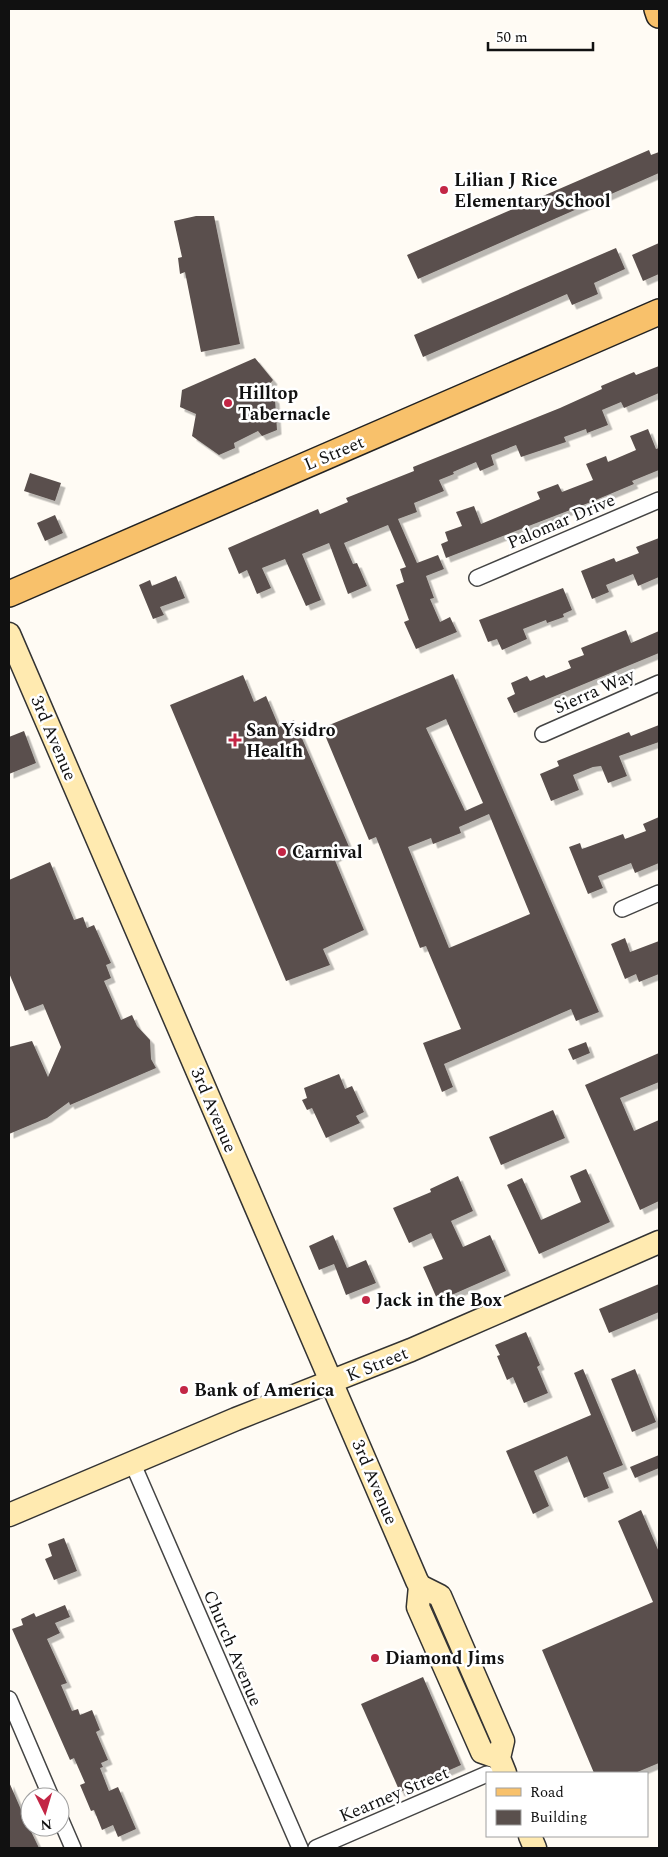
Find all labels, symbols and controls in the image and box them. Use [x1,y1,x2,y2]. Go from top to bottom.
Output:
scale bar [488,20,593,52]
text: 50 m [496,26,528,49]
place label: Lilian J Rice Elementary School [454,167,611,215]
marker: Lilian J Rice Elementary School [438,184,450,196]
place label: Hilltop Tabernacle [238,380,330,428]
marker: Hilltop Tabernacle [222,397,234,409]
street label: L Street [300,429,369,478]
street label: Palomar Drive [503,487,619,556]
street label: Sierra Way [549,661,640,721]
street label: 3rd Avenue [24,691,84,785]
place label: San Ysidro Health [246,717,336,765]
marker: San Ysidro Health [228,733,242,747]
place label: Carnival [292,839,363,866]
marker: Carnival [276,846,288,858]
street label: 3rd Avenue [184,1063,244,1157]
place label: Jack in the Box [376,1287,502,1314]
marker: Jack in the Box [360,1294,372,1306]
street label: K Street [342,1340,412,1389]
place label: Bank of America [194,1377,335,1404]
marker: Bank of America [178,1384,190,1396]
street label: 3rd Avenue [345,1435,405,1529]
street label: Church Avenue [196,1586,269,1710]
place label: Diamond Jims [385,1645,505,1672]
marker: Diamond Jims [369,1652,381,1664]
street label: Kearney Street [335,1759,453,1830]
legend [486,1772,648,1837]
text: Road [530,1781,564,1804]
north arrow [20,1787,70,1837]
text: Building [530,1806,587,1829]
text: N [39,1813,53,1835]

